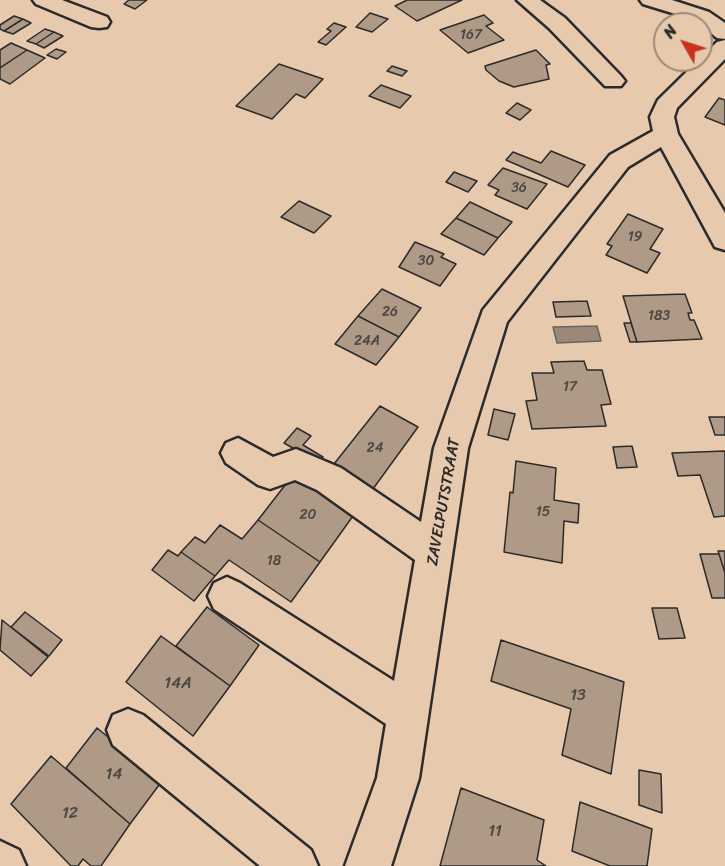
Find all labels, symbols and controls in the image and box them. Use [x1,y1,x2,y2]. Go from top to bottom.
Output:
north arrow [653,12,713,72]
text: N [655,18,685,45]
house number: 167 [460,27,482,43]
house number: 36 [511,180,527,196]
house number: 19 [628,229,642,245]
house number: 30 [418,253,434,269]
house number: 26 [382,304,398,320]
house number: 183 [648,308,670,324]
house number: 24A [354,333,380,349]
house number: 17 [563,379,577,395]
street label: ZAVELPUTSTRAAT [423,437,465,567]
house number: 24 [367,440,383,456]
house number: 15 [536,504,550,520]
house number: 20 [300,507,316,523]
house number: 18 [267,553,281,569]
house number: 14A [164,674,192,694]
house number: 13 [570,686,586,706]
house number: 14 [106,765,122,785]
house number: 12 [62,804,78,824]
house number: 11 [488,822,502,842]

